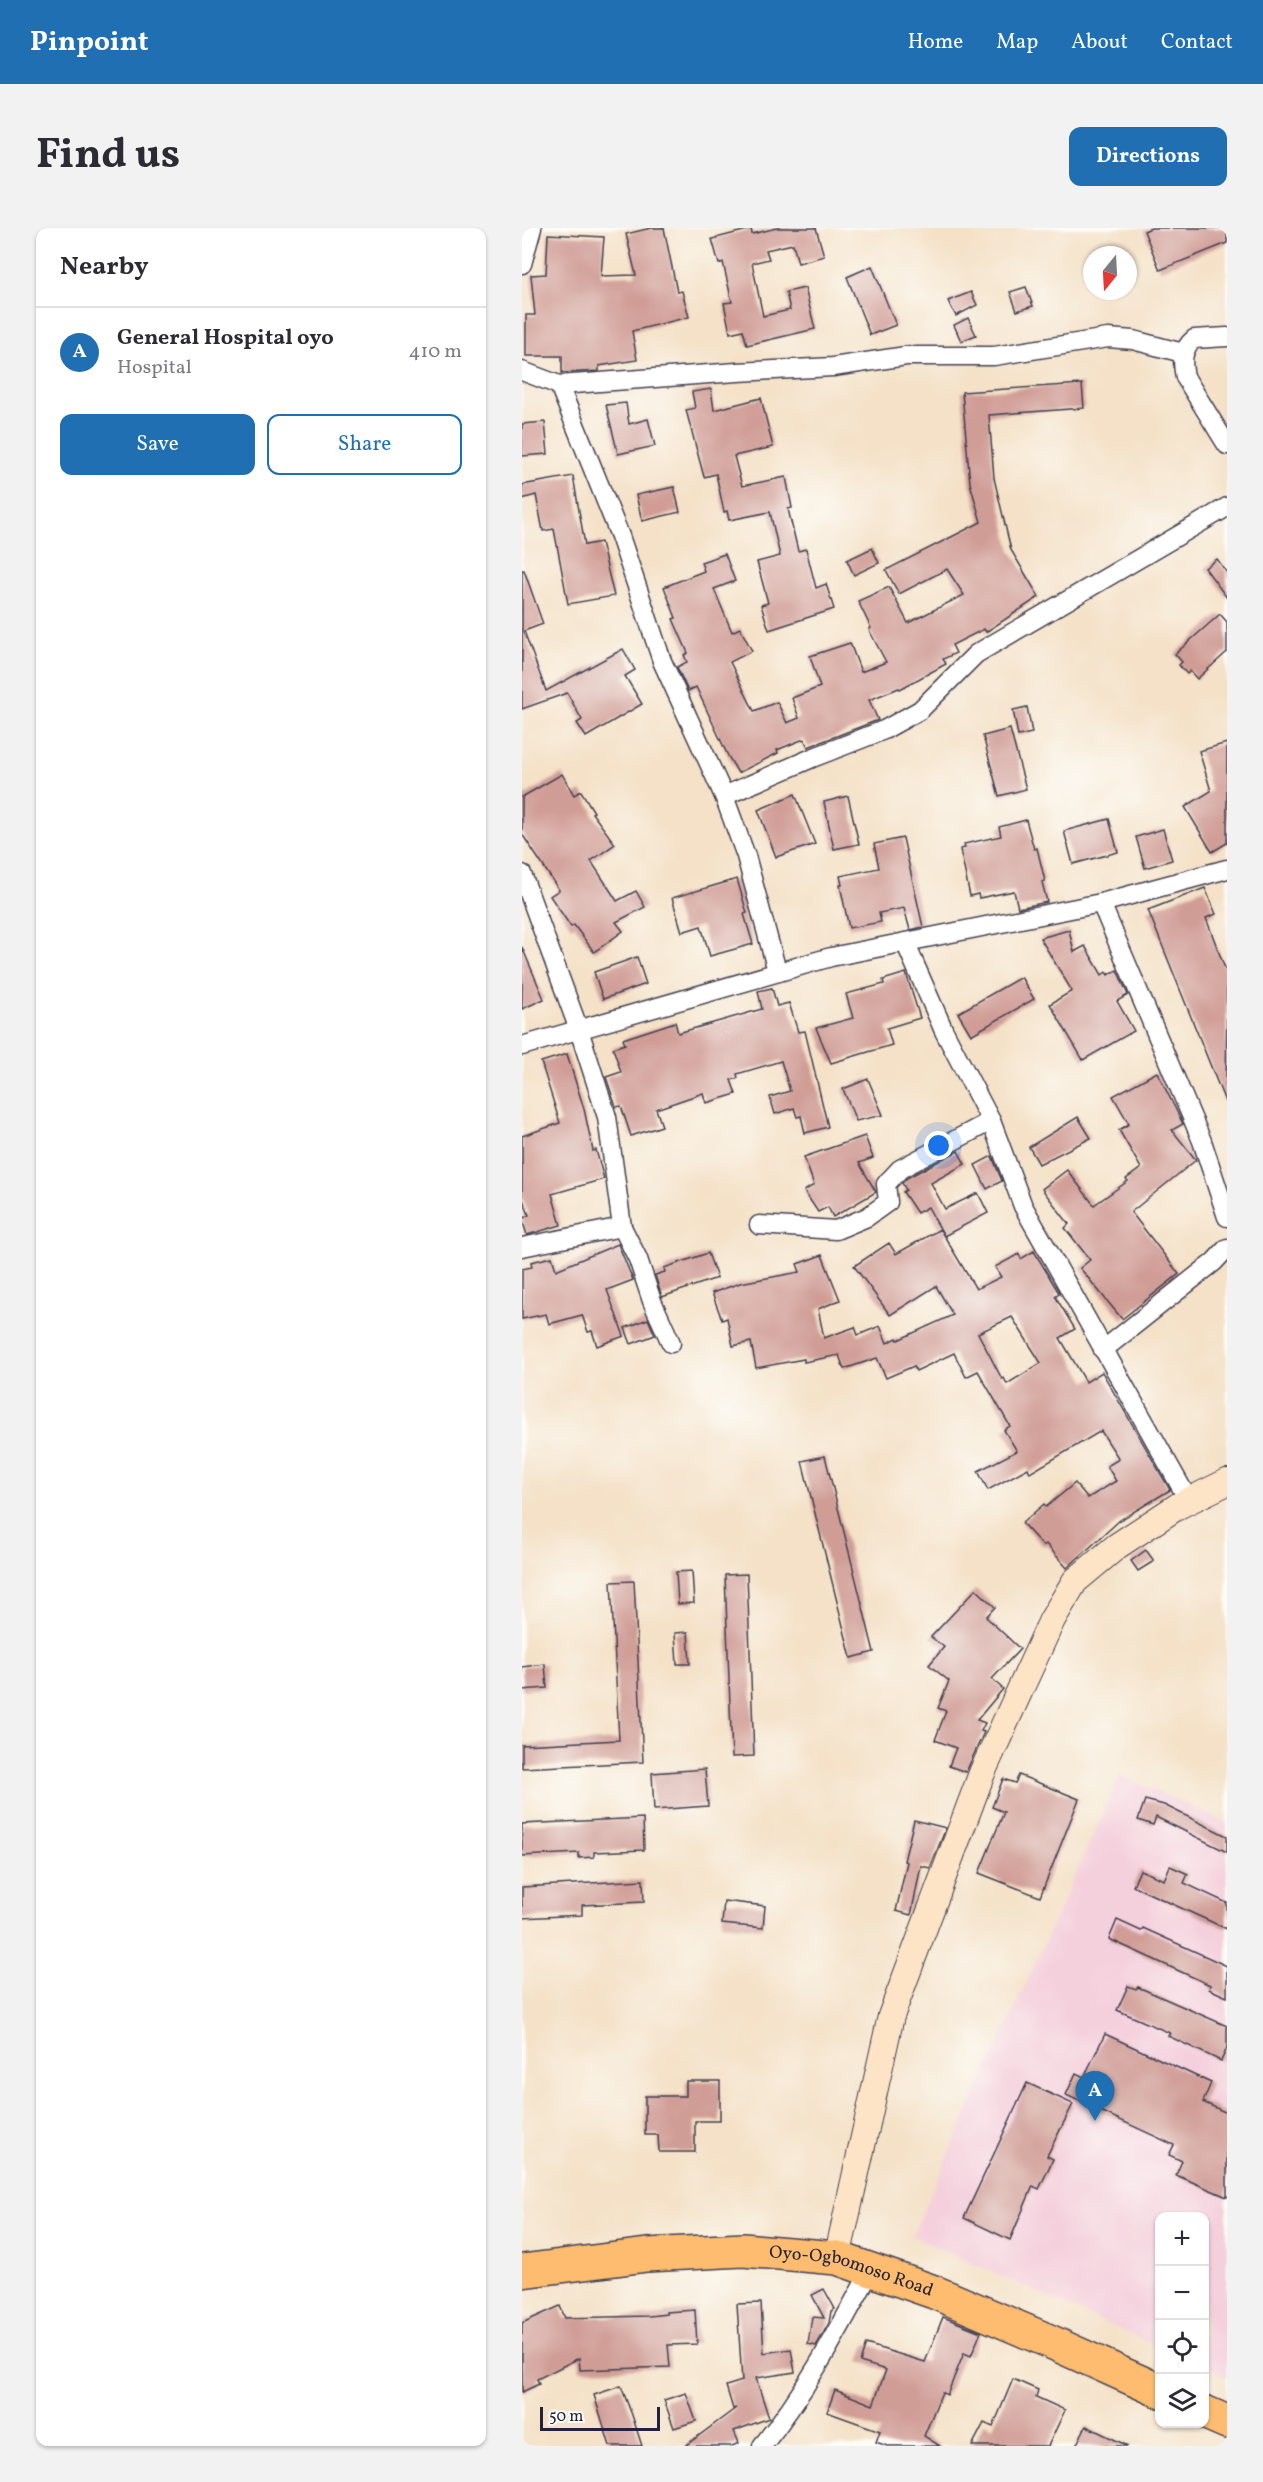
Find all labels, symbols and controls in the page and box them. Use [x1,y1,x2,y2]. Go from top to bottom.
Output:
text: Pinpoint [30,23,148,62]
text: Home [908,28,963,57]
text: Map [996,28,1038,57]
text: About [1071,28,1128,57]
text: Contact [1161,28,1233,57]
text: Find us [36,127,180,186]
button: Directions [1069,127,1227,186]
north arrow [1083,246,1137,300]
text: Nearby [60,249,149,285]
text: General Hospital oyo [117,323,334,354]
text: A [72,338,87,366]
text: 410 m [409,338,462,366]
text: Hospital [117,354,192,382]
button: Save [60,414,255,475]
button: Share [267,414,462,475]
your location [924,1131,953,1160]
pin: A [1076,2072,1114,2121]
map controls [1155,2212,1209,2428]
button: + [1155,2212,1209,2266]
street label: Oyo-Ogbomoso Road [768,2240,937,2303]
button: − [1155,2266,1209,2320]
button: locate [1155,2320,1209,2374]
button: layers [1155,2374,1209,2428]
scale bar [540,2404,660,2432]
text: 50 m [549,2406,583,2428]

